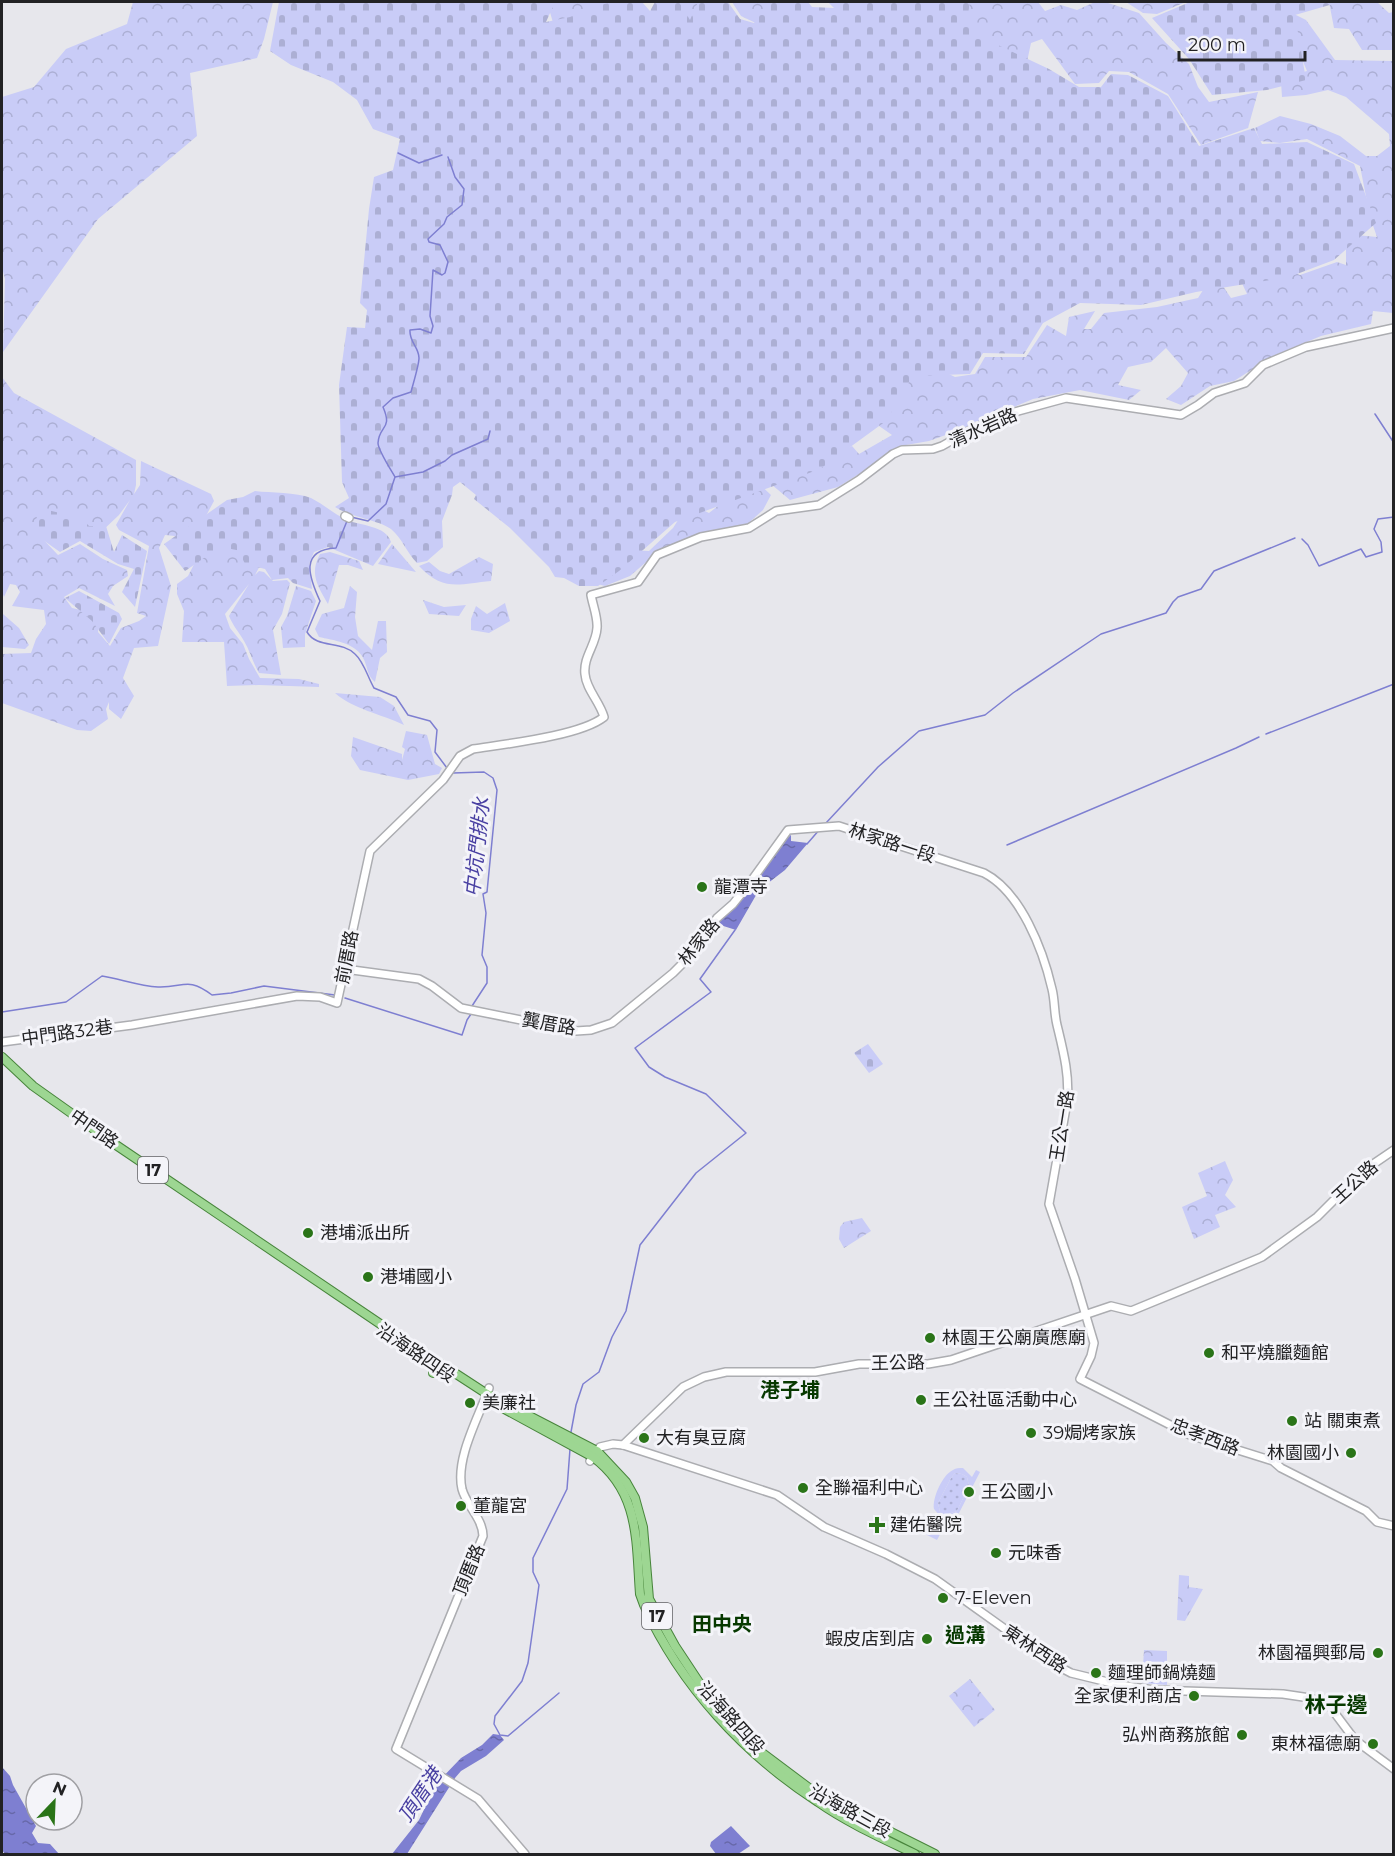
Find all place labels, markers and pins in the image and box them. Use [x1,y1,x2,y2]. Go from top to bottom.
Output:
place label: 龍潭寺 [714,876,768,898]
marker: 龍潭寺 [695,880,709,894]
place label: 港埔派出所 [320,1222,410,1244]
marker: 港埔派出所 [301,1226,315,1240]
place label: 港埔國小 [380,1266,452,1288]
marker: 港埔國小 [361,1270,375,1284]
place label: 林園王公廟廣應廟 [942,1327,1086,1349]
marker: 林園王公廟廣應廟 [923,1331,937,1345]
place label: 和平燒臘麵館 [1221,1342,1329,1364]
marker: 和平燒臘麵館 [1202,1346,1216,1360]
place label: 王公社區活動中心 [933,1389,1077,1411]
place label: 美廉社 [482,1392,536,1414]
marker: 王公社區活動中心 [914,1393,928,1407]
marker: 美廉社 [463,1396,477,1410]
place label: 站 關東煮 [1304,1410,1381,1432]
marker: 站 關東煮 [1285,1414,1299,1428]
place label: 39焗烤家族 [1043,1422,1136,1444]
marker: 39焗烤家族 [1024,1426,1038,1440]
place label: 大有臭豆腐 [656,1427,746,1449]
marker: 大有臭豆腐 [637,1431,651,1445]
place label: 林園國小 [1267,1442,1339,1464]
marker: 林園國小 [1344,1446,1358,1460]
place label: 全聯福利中心 [815,1477,923,1499]
marker: 全聯福利中心 [796,1481,810,1495]
place label: 王公國小 [981,1481,1053,1503]
marker: 王公國小 [962,1485,976,1499]
place label: 董龍宮 [473,1495,527,1517]
marker: 董龍宮 [454,1499,468,1513]
place label: 建佑醫院 [890,1514,962,1536]
marker: 建佑醫院 [868,1516,886,1534]
place label: 元味香 [1008,1542,1062,1564]
marker: 元味香 [989,1546,1003,1560]
place label: 7-Eleven [955,1587,1032,1609]
marker: 7-Eleven [936,1591,950,1605]
place label: 蝦皮店到店 [825,1628,915,1650]
marker: 蝦皮店到店 [920,1632,934,1646]
place label: 林園福興郵局 [1258,1642,1366,1664]
marker: 林園福興郵局 [1371,1646,1385,1660]
place label: 麵理師鍋燒麵 [1108,1662,1216,1684]
marker: 麵理師鍋燒麵 [1089,1666,1103,1680]
place label: 全家便利商店 [1074,1685,1182,1707]
marker: 全家便利商店 [1187,1689,1201,1703]
place label: 弘州商務旅館 [1122,1724,1230,1746]
marker: 弘州商務旅館 [1235,1728,1249,1742]
place label: 東林福德廟 [1271,1733,1361,1755]
marker: 東林福德廟 [1366,1737,1380,1751]

